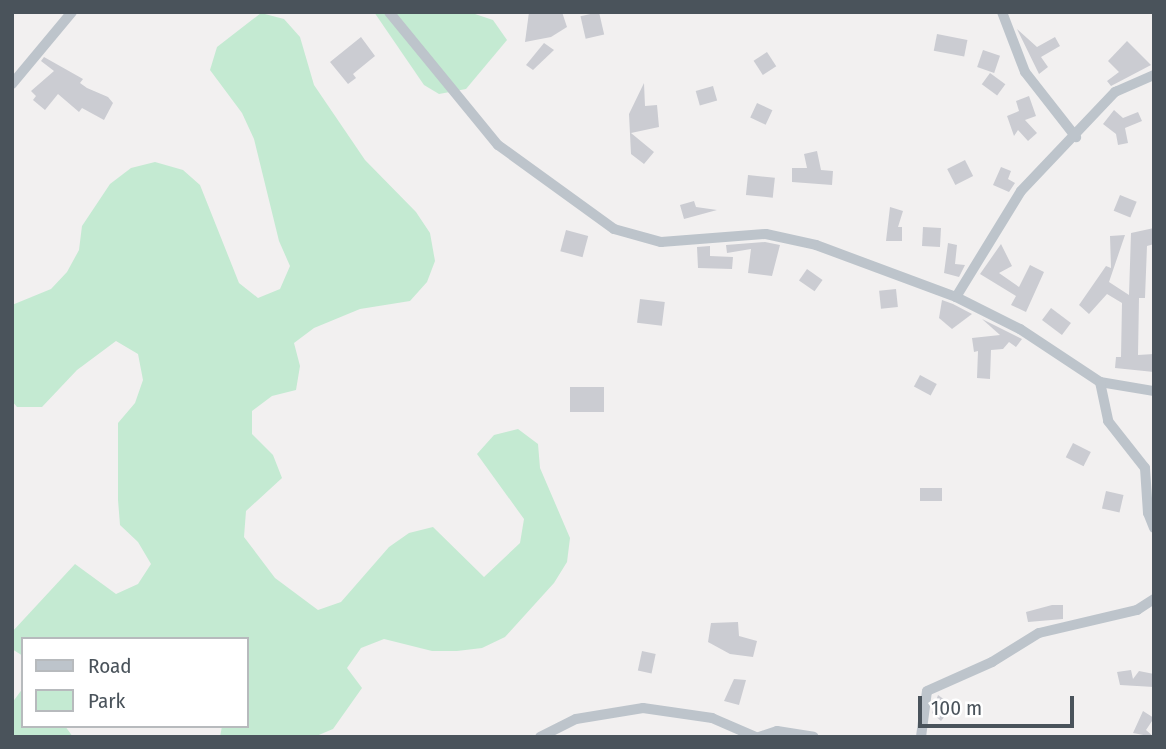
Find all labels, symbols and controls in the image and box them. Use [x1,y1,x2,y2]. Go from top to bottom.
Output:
legend [21,637,248,728]
text: Road [88,653,132,679]
scale bar [921,682,1077,726]
text: Park [88,688,125,714]
text: 100 m [931,695,982,721]

